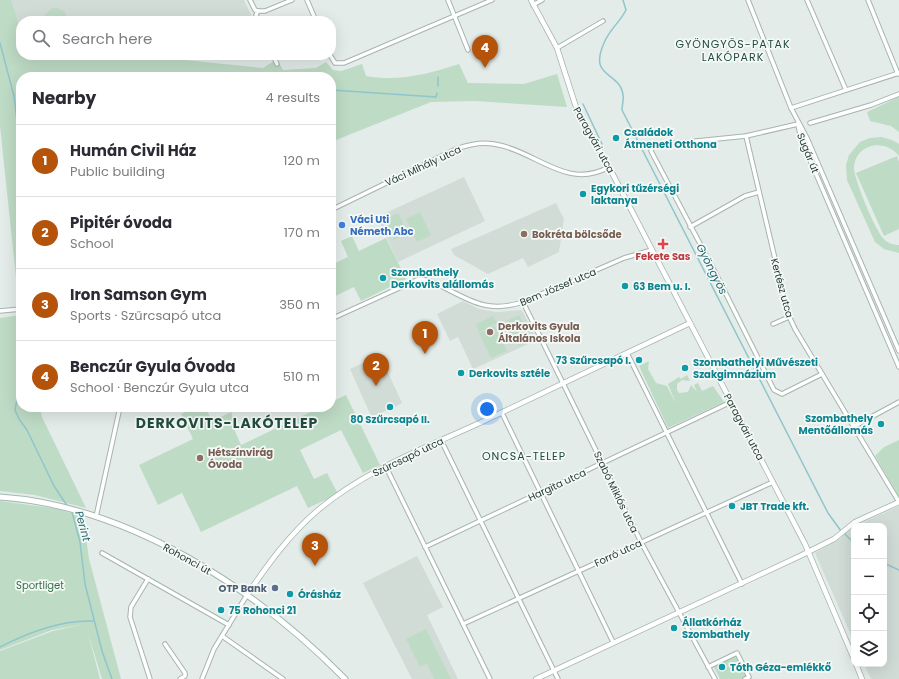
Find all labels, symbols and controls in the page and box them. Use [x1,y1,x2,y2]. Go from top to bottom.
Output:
search box [16,16,336,60]
icon: search [30,27,52,49]
text: Search here [62,28,152,49]
pin: 4 [472,35,498,68]
district label: GYÖNGYÖS-PATAK LAKÓPARK [675,36,791,65]
text: Nearby [32,86,96,110]
text: 4 results [266,88,320,107]
street label: Paragvári utca [570,104,618,176]
place label: Családok Átmeneti Otthona [624,125,717,152]
street label: Sugár út [793,131,823,176]
marker: Családok Átmeneti Otthona [611,133,621,143]
text: Humán Civil Ház [70,140,196,161]
street label: Váci Mihály utca [382,142,464,190]
text: 1 [43,151,47,170]
text: 120 m [283,151,320,170]
text: Public building [70,162,165,181]
place label: Egykori tűzérségi laktanya [591,181,679,208]
marker: Egykori tűzérségi laktanya [578,189,588,199]
text: Pipitér óvoda [70,212,172,233]
place label: Váci Uti Németh Abc [350,212,414,239]
marker: Váci Uti Németh Abc [337,220,347,230]
text: 2 [41,223,49,242]
text: 170 m [284,223,320,242]
place label: Bokréta bölcsőde [532,227,622,242]
marker: Bokréta bölcsőde [519,229,529,239]
text: School [70,234,114,253]
marker: Fekete Sas [658,239,668,249]
water label: Gyöngyös [692,241,732,297]
place label: Fekete Sas [636,249,691,264]
street label: Kertész utca [767,257,797,319]
street label: Bem József utca [517,264,599,310]
place label: Szombathely Derkovits alállomás [391,265,494,292]
marker: Szombathely Derkovits alállomás [378,273,388,283]
place label: 63 Bem u. I. [633,279,691,294]
marker: 63 Bem u. I. [620,281,630,291]
text: Iron Samson Gym [70,284,207,305]
text: 3 [41,295,49,314]
text: 350 m [279,295,320,314]
text: Sports · Szűrcsapó utca [70,306,221,325]
place label: Derkovits Gyula Általános Iskola [498,319,581,346]
pin: 1 [412,321,438,354]
marker: Derkovits Gyula Általános Iskola [485,327,495,337]
pin: 2 [363,353,389,386]
place label: 73 Szűrcsapó I. [556,353,631,368]
marker: 73 Szűrcsapó I. [634,355,644,365]
place label: Szombathelyi Művészeti Szakgimnázium [693,355,818,382]
text: Benczúr Gyula Óvoda [70,356,235,377]
marker: Szombathelyi Művészeti Szakgimnázium [680,363,690,373]
place label: Derkovits sztéle [469,366,550,381]
text: 4 [41,367,49,386]
text: 510 m [283,367,320,386]
marker: Derkovits sztéle [456,368,466,378]
text: School · Benczúr Gyula utca [70,378,249,397]
street label: Paragvári utca [720,391,768,463]
your location [477,399,497,419]
marker: 80 Szűrcsapó II. [385,402,395,412]
place label: Szombathely Mentőállomás [798,411,874,438]
place label: 80 Szűrcsapó II. [350,412,430,427]
district label: DERKOVITS-LAKÓTELEP [136,413,318,433]
marker: Szombathely Mentőállomás [876,419,886,429]
street label: Szűrcsapó utca [370,433,446,481]
place label: Hétszínvirág Óvoda [208,445,273,472]
district label: ONCSA-TELEP [482,448,566,464]
street label: Szabó Miklós utca [590,449,642,535]
marker: Hétszínvirág Óvoda [195,453,205,463]
street label: Hargita utca [525,465,589,505]
place label: JBT Trade kft. [740,499,809,514]
marker: JBT Trade kft. [727,501,737,511]
water label: Perint [71,509,95,544]
map controls [851,523,887,667]
button: + [851,523,887,559]
pin: 3 [302,533,328,566]
street label: Forró utca [592,535,644,571]
street label: Rohonci út [160,540,214,579]
button: − [851,559,887,595]
park label: Sportliget [16,578,64,593]
place label: OTP Bank [219,581,268,596]
marker: OTP Bank [270,583,280,593]
place label: Órásház [298,587,341,602]
marker: Órásház [285,589,295,599]
button: locate [851,595,887,631]
place label: 75 Rohonci 21 [229,603,297,618]
marker: 75 Rohonci 21 [216,605,226,615]
place label: Állatkórház Szombathely [682,615,751,642]
marker: Állatkórház Szombathely [669,623,679,633]
button: layers [851,631,887,667]
place label: Tóth Géza-emlékkő [730,660,832,675]
marker: Tóth Géza-emlékkő [717,662,727,672]

